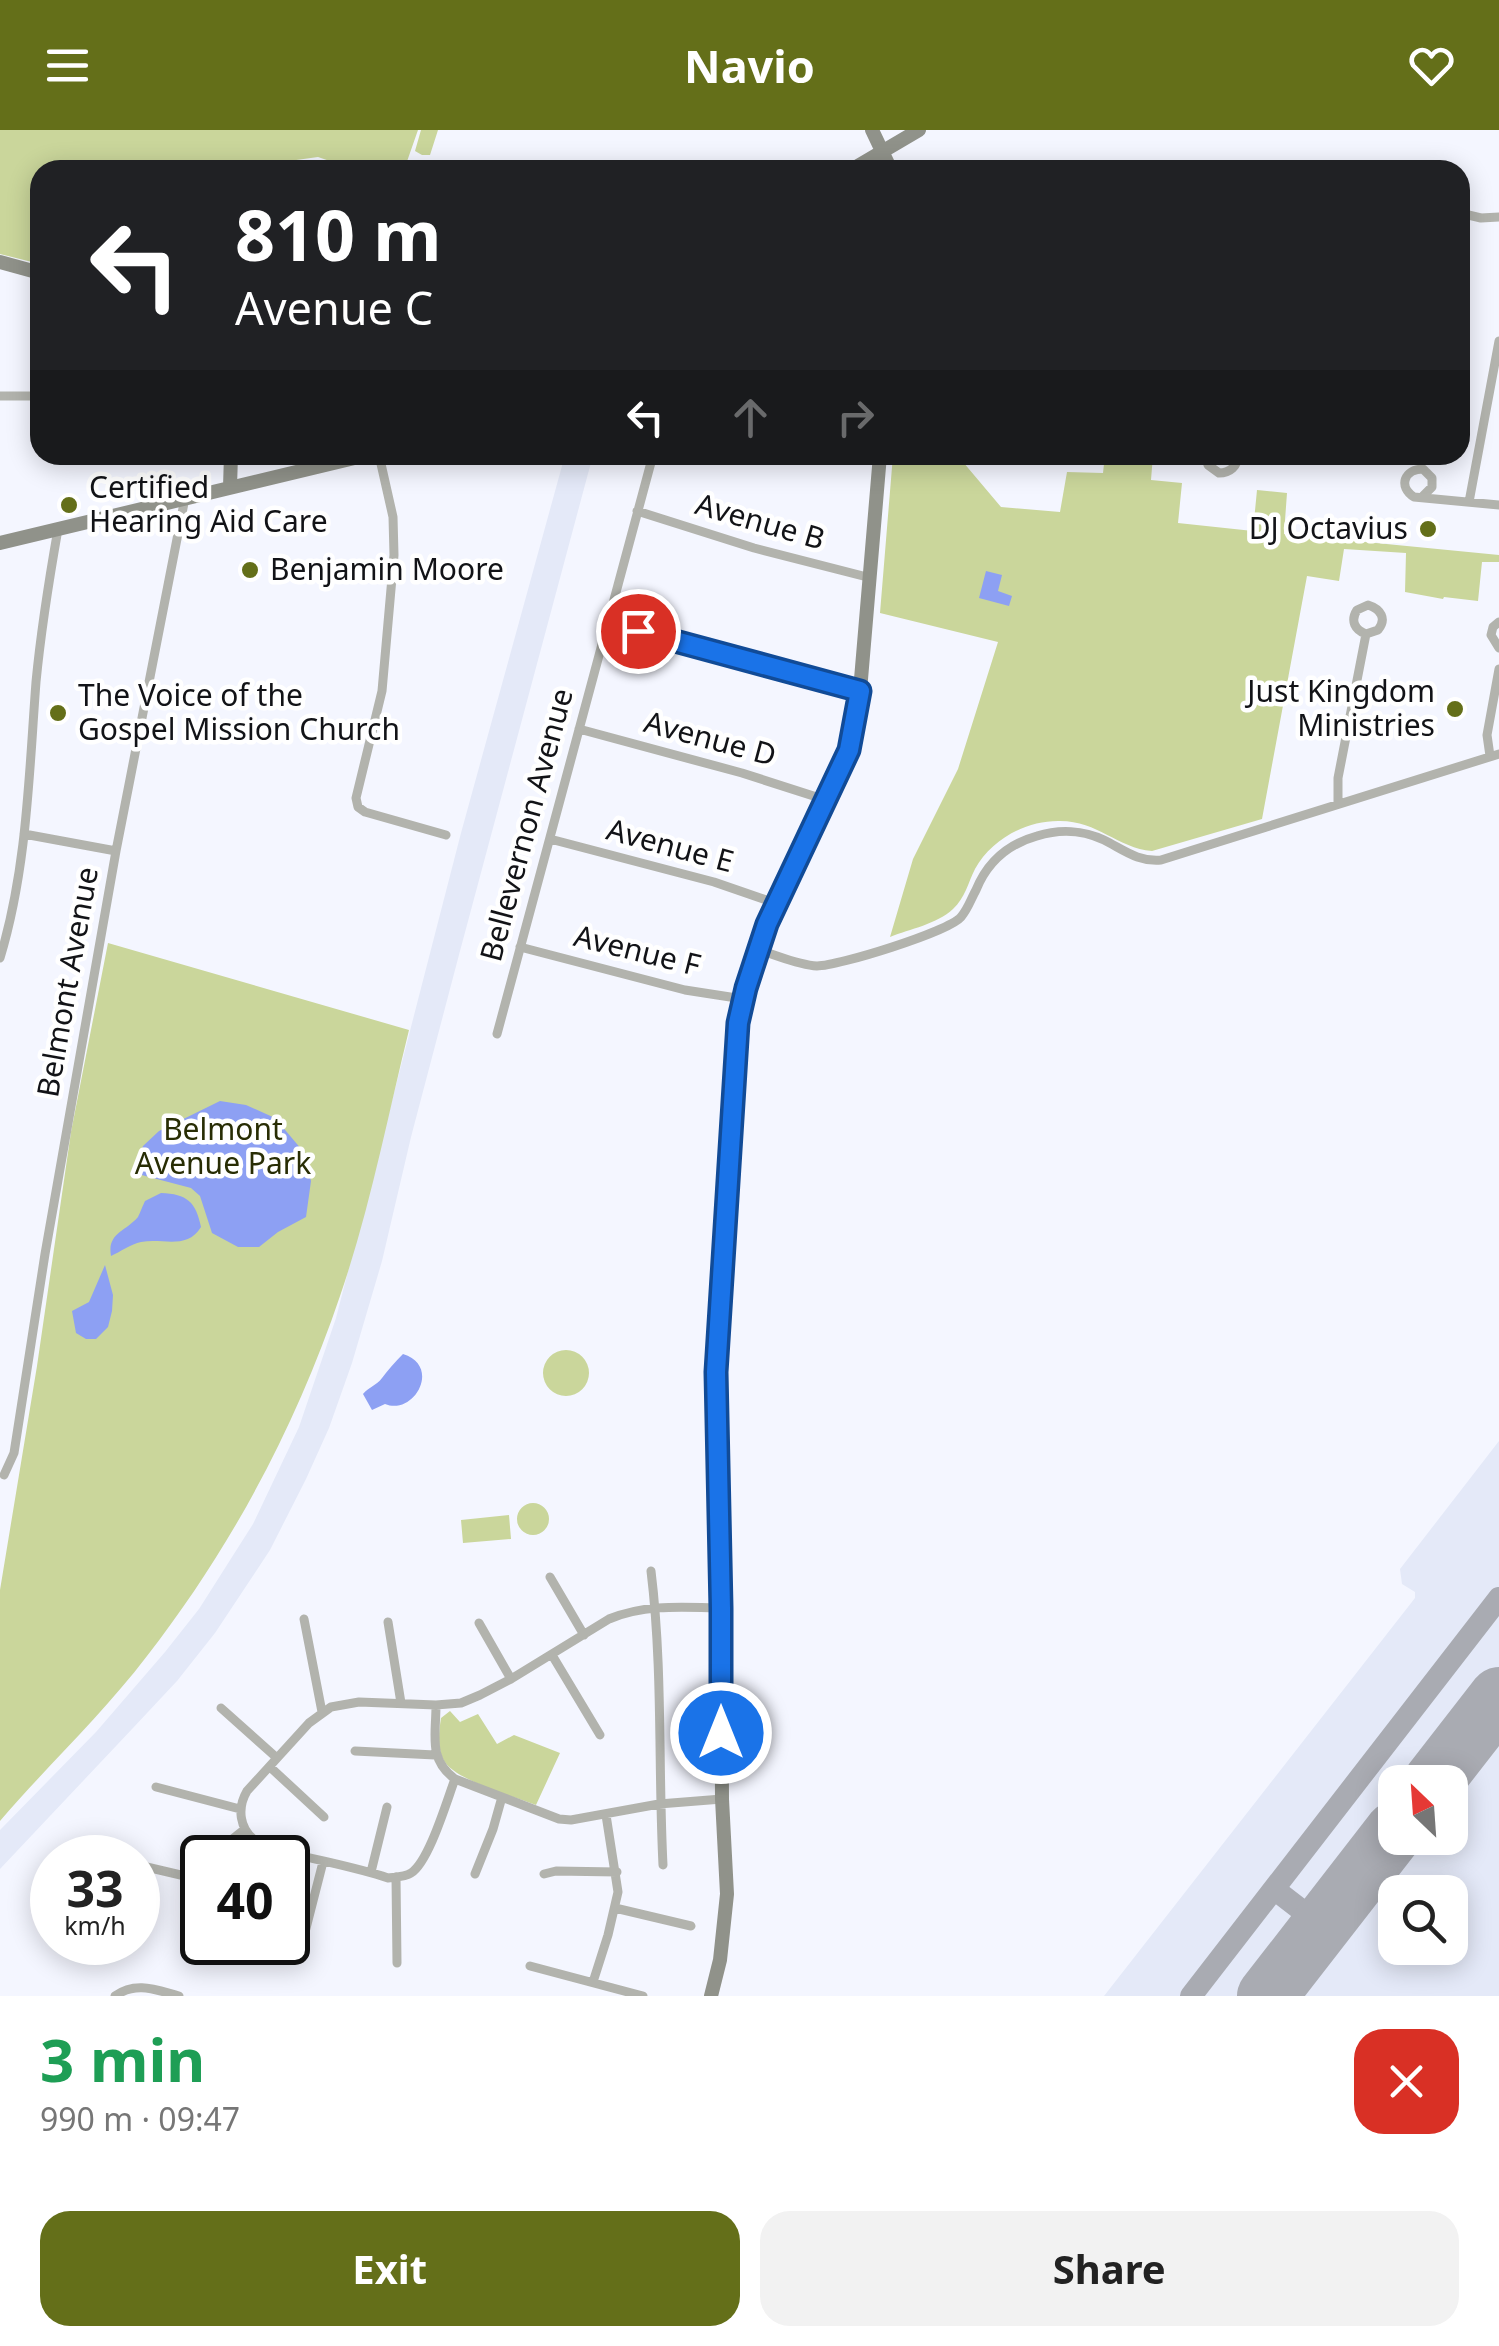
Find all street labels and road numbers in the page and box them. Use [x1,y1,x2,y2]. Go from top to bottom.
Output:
street label: Avenue B [691,483,830,559]
street label: Bellevernon Avenue [469,684,582,966]
street label: Avenue D [640,700,781,775]
street label: Avenue E [602,808,738,881]
street label: Belmont Avenue [26,864,107,1100]
street label: Avenue F [570,914,705,985]

